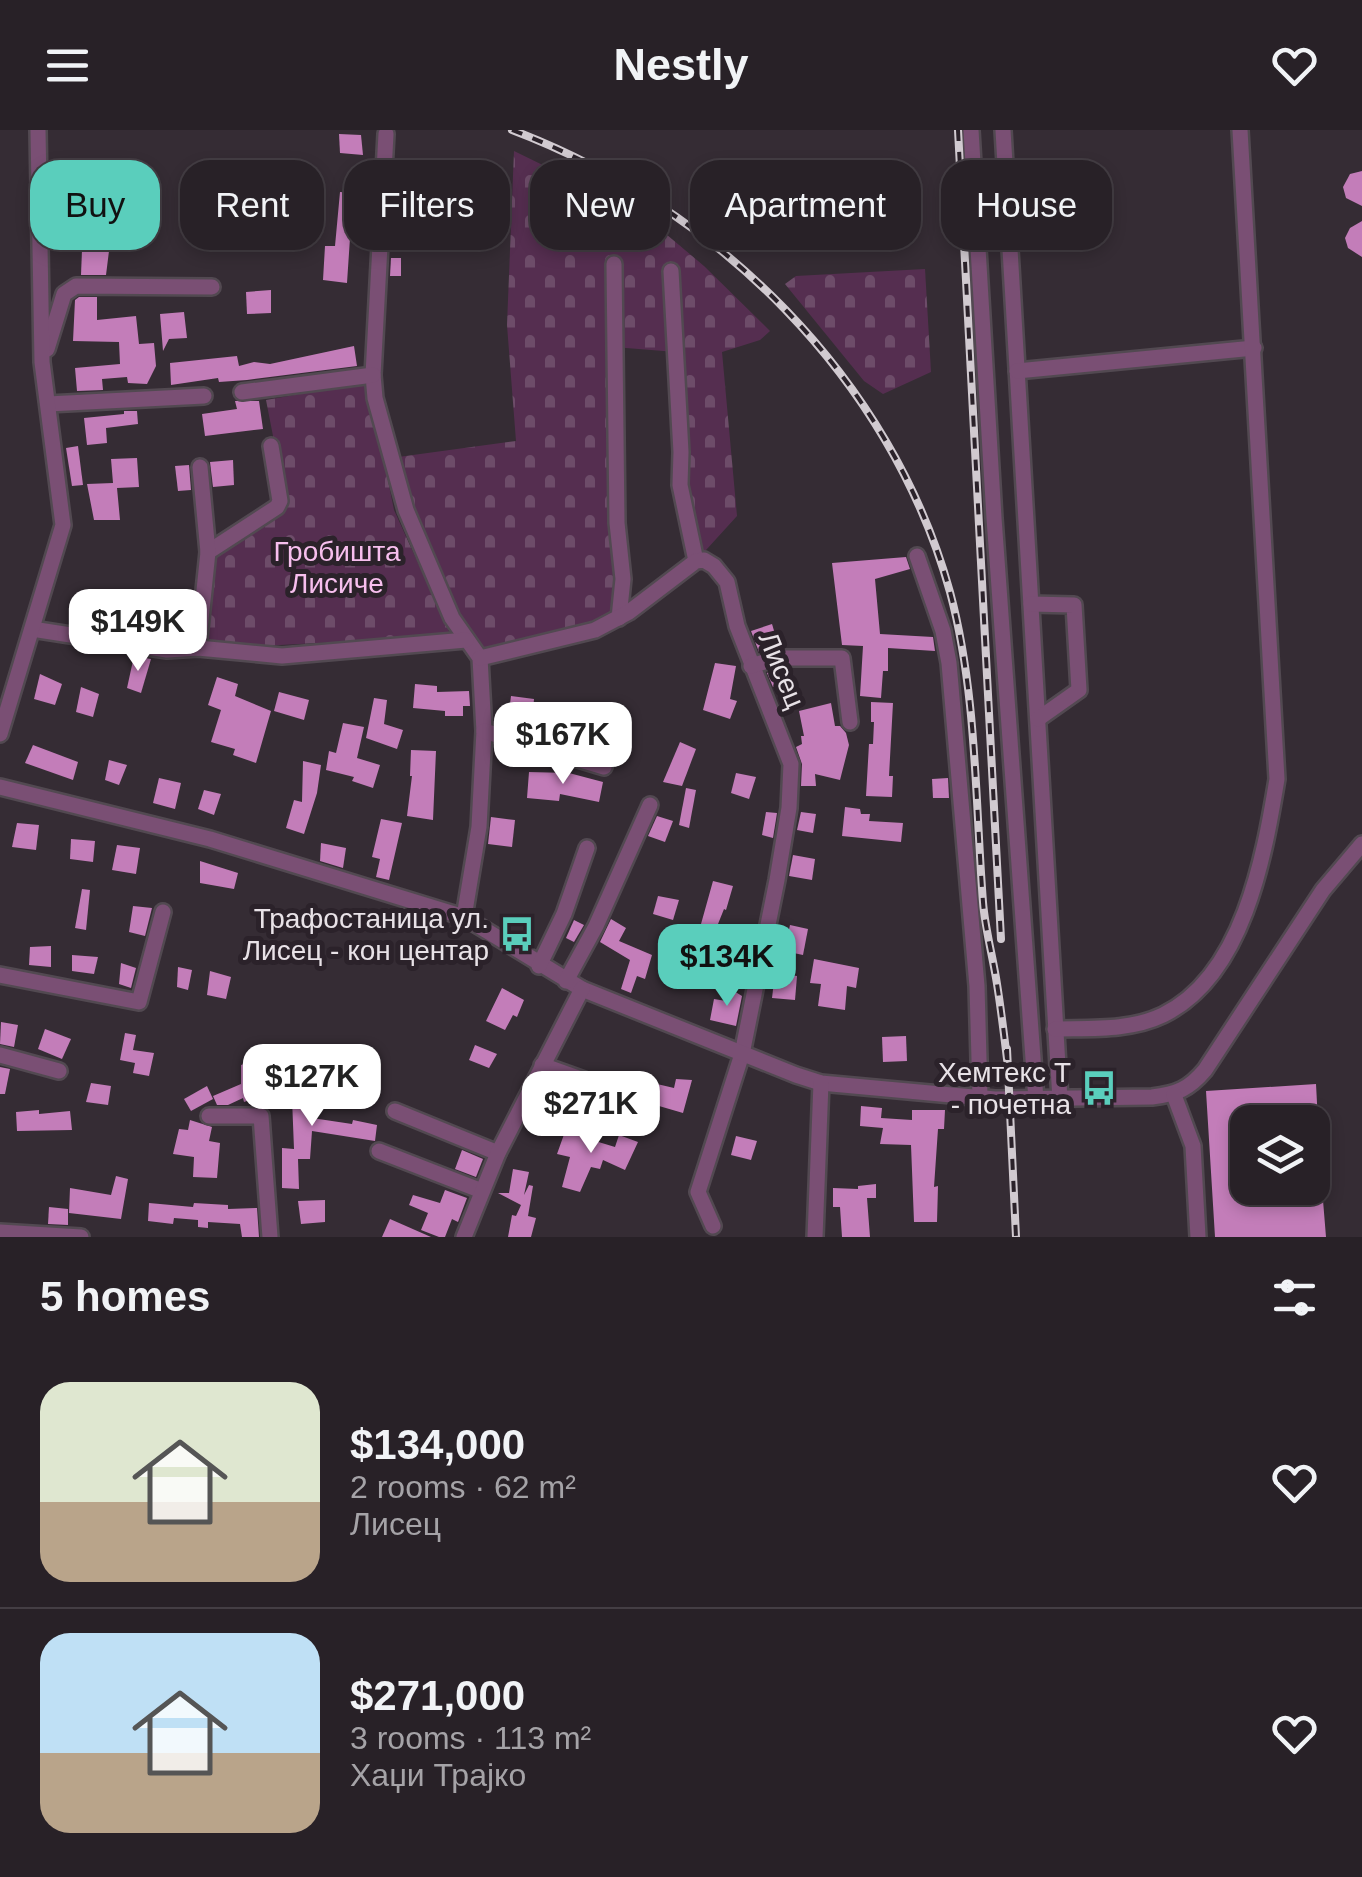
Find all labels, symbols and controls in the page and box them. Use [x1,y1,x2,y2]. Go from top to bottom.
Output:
icon: menu [40,38,95,93]
icon: heart [1267,38,1322,93]
text: Nestly [613,39,749,90]
chip: Buy [30,160,160,250]
chip: Rent [180,160,324,250]
chip: Filters [344,160,510,250]
chip: New [530,160,670,250]
chip: Apartment [690,160,921,250]
chip: House [941,160,1112,250]
park label: Гробишта Лисиче [274,536,401,599]
pin: $149K [68,589,208,674]
text: $149K [91,603,185,639]
street label: Лисец [753,627,811,713]
pin: $167K [493,702,633,787]
text: $167K [516,716,610,752]
place label: Трафостаница ул. Лисец - кон центар [243,903,489,966]
bus stop icon: Трафостаница ул. Лисец - кон центар [498,915,536,953]
pin: $134K [657,924,797,1009]
text: $134K [680,938,774,974]
pin: $127K [242,1044,382,1129]
place label: Хемтекс Т - почетна [938,1057,1071,1120]
text: $127K [265,1058,359,1094]
bus stop icon: Хемтекс Т - почетна [1080,1069,1118,1107]
pin: $271K [521,1071,661,1156]
text: $271K [544,1085,638,1121]
map controls [1230,1105,1330,1205]
button: layers [1230,1105,1330,1205]
icon: filters [1267,1270,1322,1325]
text: 5 homes [40,1273,210,1320]
text: $134,000 [350,1421,525,1468]
icon: home [120,1422,240,1542]
icon: heart [1267,1455,1322,1510]
text: 2 rooms · 62 m² [350,1469,576,1505]
text: Лисец [350,1506,441,1542]
text: $271,000 [350,1672,525,1719]
icon: home [120,1673,240,1793]
icon: heart [1267,1706,1322,1761]
text: 3 rooms · 113 m² [350,1720,591,1756]
text: Хаџи Трајко [350,1757,526,1793]

